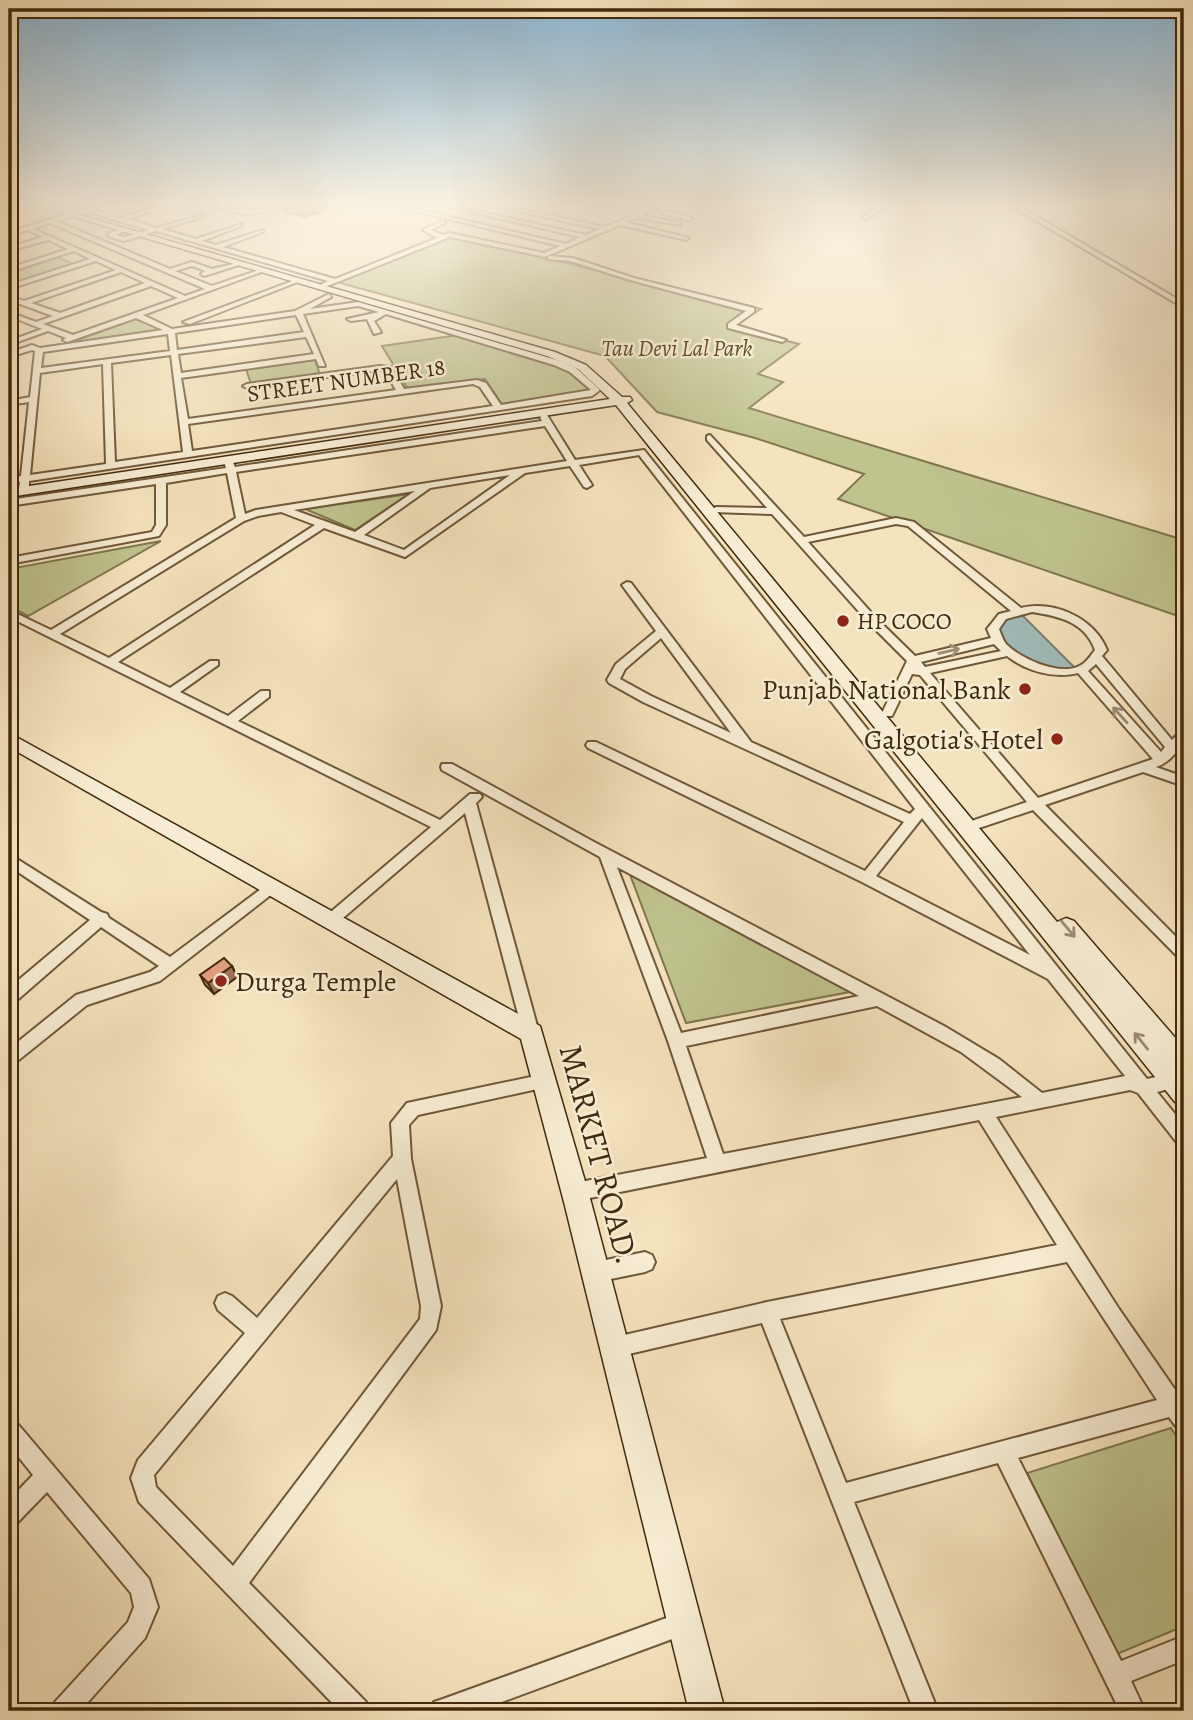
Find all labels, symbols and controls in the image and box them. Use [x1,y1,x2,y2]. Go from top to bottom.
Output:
park label: Tau Devi Lal Park [601,333,753,364]
street label: STREET NUMBER 18 [245,351,447,410]
place label: HP COCO [857,606,952,637]
marker: HP COCO [835,613,851,629]
one-way arrow [937,644,960,657]
place label: Punjab National Bank [762,671,1011,709]
marker: Punjab National Bank [1017,681,1033,697]
one-way arrow [1112,706,1128,724]
place label: Galgotia's Hotel [864,721,1043,759]
marker: Galgotia's Hotel [1049,731,1065,747]
one-way arrow [1060,920,1076,938]
place label: Durga Temple [235,963,396,1001]
marker: Durga Temple [213,973,229,989]
one-way arrow [1133,1033,1149,1051]
street label: MARKET ROAD. [549,1039,650,1269]

